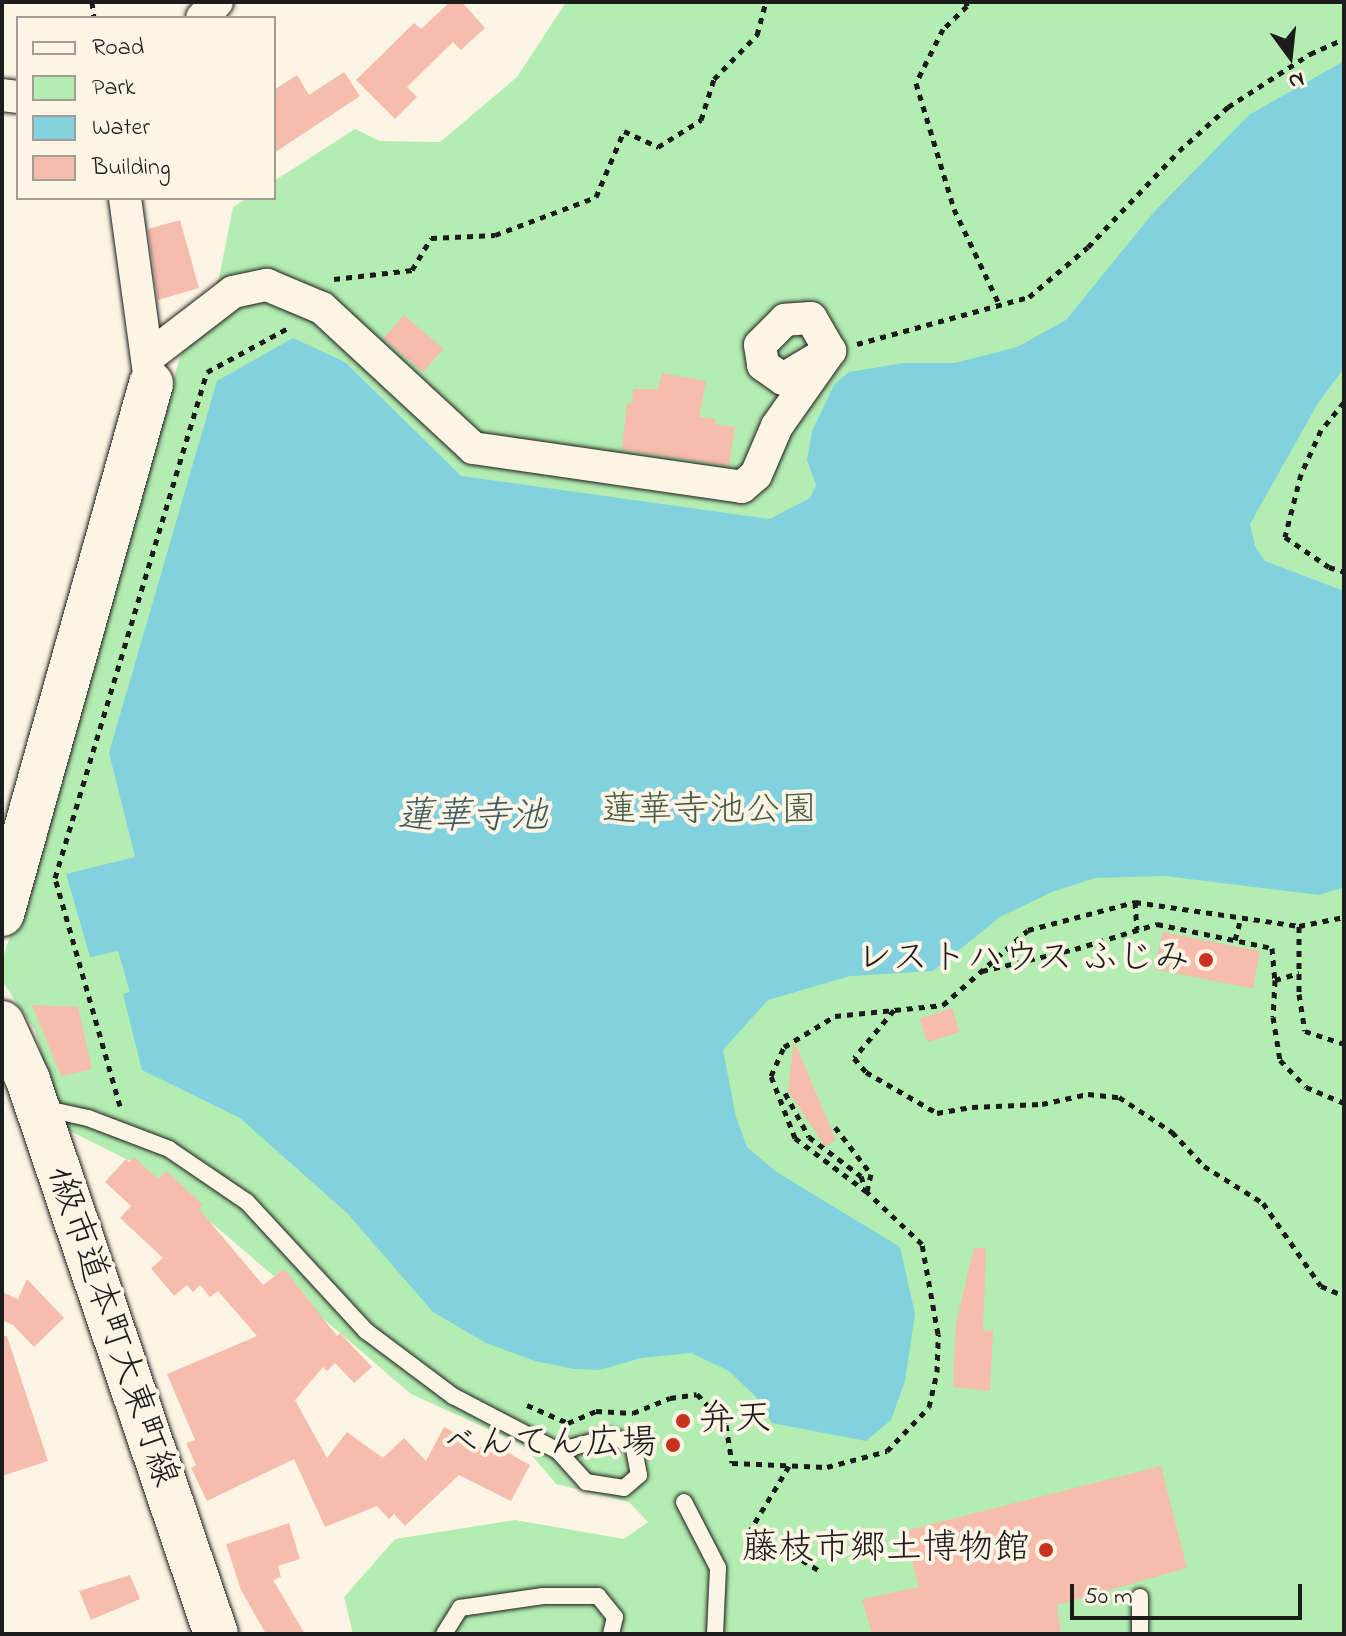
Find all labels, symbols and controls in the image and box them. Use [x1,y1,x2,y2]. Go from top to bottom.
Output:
legend [16,16,276,200]
north arrow [1250,16,1330,96]
text: Road [92,31,144,66]
text: N [1285,62,1308,97]
text: Park [92,71,135,106]
text: Water [92,111,150,146]
text: Building [92,151,171,186]
park label: 蓮華寺池公園 [601,790,817,834]
water label: 蓮華寺池 [396,796,548,842]
place label: レストハウス ふじみ [857,938,1190,982]
marker: レストハウス ふじみ [1197,951,1215,969]
street label: 1級市道本町大東町線 [36,1161,186,1493]
place label: 弁天 [699,1399,771,1443]
marker: 弁天 [674,1412,692,1430]
place label: べんてん広場 [441,1423,657,1467]
marker: べんてん広場 [664,1436,682,1454]
place label: 藤枝市郷土博物館 [742,1528,1030,1572]
marker: 藤枝市郷土博物館 [1037,1541,1055,1559]
scale bar [1074,1568,1306,1618]
text: 50 m [1084,1580,1133,1615]

